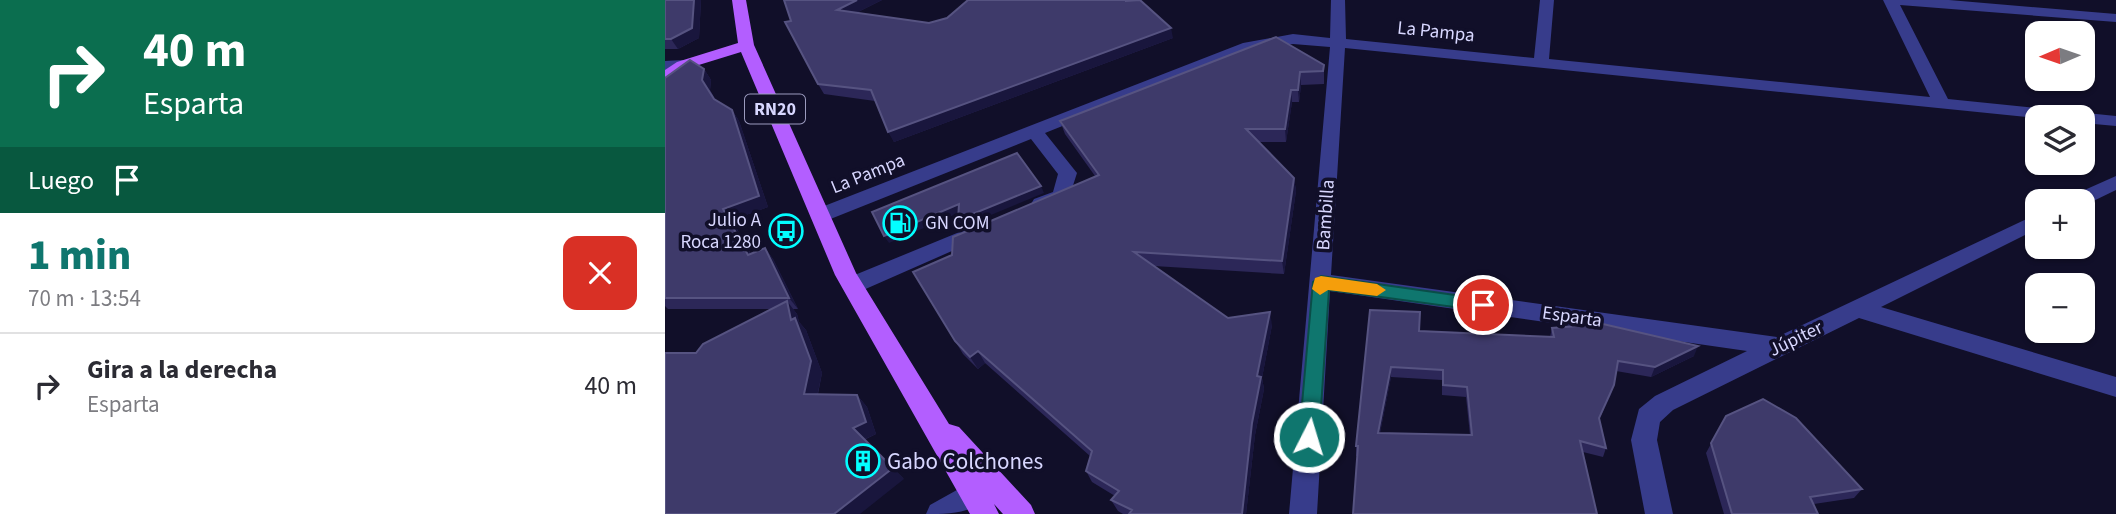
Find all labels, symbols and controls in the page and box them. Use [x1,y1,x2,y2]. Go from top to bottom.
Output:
street label: La Pampa [1396,15,1476,49]
text: 40 m [143,16,247,86]
north arrow [2025,21,2095,91]
map controls [2025,21,2095,343]
icon: right [28,28,119,119]
text: Esparta [143,81,244,127]
road number: RN20 [745,94,805,124]
button: layers [2025,105,2095,175]
street label: La Pampa [827,147,909,201]
icon: arrive [108,161,146,199]
text: Luego [28,162,94,199]
street label: Bambilla [1310,179,1342,251]
button: + [2025,189,2095,259]
fuel station icon: GN COM [881,204,919,242]
place label: Julio A Roca 1280 [680,207,762,256]
place label: GN COM [925,210,990,237]
bus stop icon: Julio A Roca 1280 [767,212,805,250]
text: 1 min [28,226,131,286]
button: close [563,236,637,310]
button: − [2025,273,2095,343]
pin [1453,275,1513,335]
text: 70 m · 13:54 [28,282,141,315]
icon: arrive [1464,286,1502,324]
street label: Esparta [1540,299,1604,335]
street label: Júpiter [1765,314,1828,364]
text: Gira a la derecha [87,351,277,388]
icon: right [28,367,66,405]
text: 40 m [584,367,637,404]
text: Esparta [87,388,160,421]
position arrow [1272,400,1346,474]
building icon: Gabo Colchones [844,442,882,480]
place label: Gabo Colchones [887,445,1043,478]

